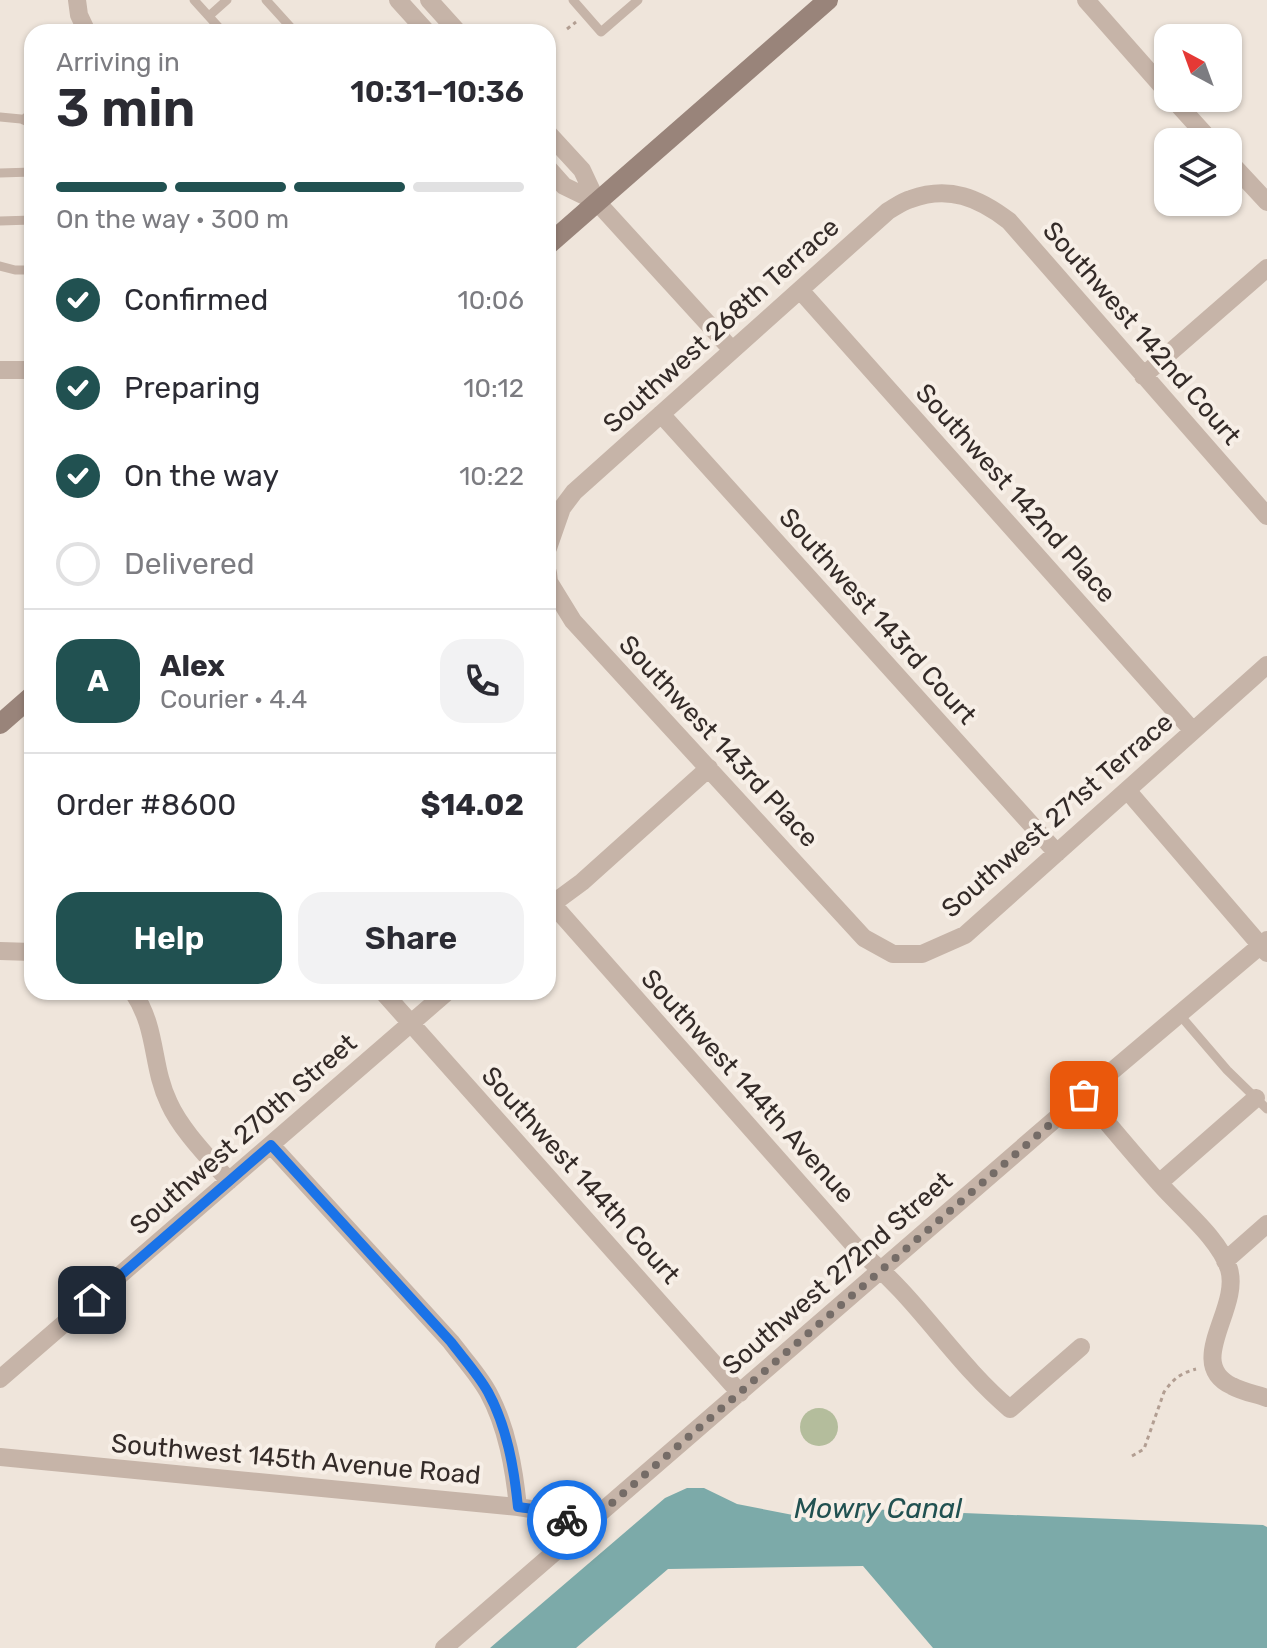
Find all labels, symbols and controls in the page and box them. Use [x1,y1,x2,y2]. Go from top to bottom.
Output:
north arrow [1154,24,1242,112]
map controls [1154,24,1242,216]
text: Arriving in [56,47,180,78]
text: 10:31–10:36 [350,74,524,110]
text: 3 min [56,77,195,139]
button: layers [1154,128,1242,216]
text: On the way · 300 m [56,204,289,235]
street label: Southwest 268th Terrace [597,211,846,439]
street label: Southwest 142nd Court [1036,215,1247,451]
icon: check [56,278,100,322]
text: Confirmed [124,282,268,318]
text: 10:06 [458,285,524,316]
icon: check [56,366,100,410]
text: Preparing [124,370,260,406]
text: 10:12 [463,373,524,404]
street label: Southwest 142nd Place [909,378,1122,609]
icon: check [56,454,100,498]
text: On the way [124,458,279,494]
text: 10:22 [459,461,524,492]
street label: Southwest 143rd Court [773,502,983,731]
text: Delivered [124,546,255,582]
street label: Southwest 143rd Place [612,629,825,854]
button: phone [440,639,524,723]
text: Alex [160,648,225,684]
text: A [87,663,109,699]
text: Courier · 4.4 [160,684,307,715]
street label: Southwest 271st Terrace [935,707,1179,924]
text: Order #8600 [56,787,236,823]
text: $14.02 [421,787,524,823]
button: Help [56,892,282,984]
button: Share [298,892,524,984]
street label: Southwest 144th Avenue [635,963,861,1210]
street label: Southwest 270th Street [124,1028,363,1241]
street label: Southwest 144th Court [475,1060,686,1290]
pin [1050,1061,1118,1129]
icon: bag [1062,1073,1106,1117]
street label: Southwest 272nd Street [716,1165,958,1382]
pin [58,1266,126,1334]
icon: home [70,1278,114,1322]
street label: Southwest 145th Avenue Road [110,1428,482,1491]
courier [527,1480,607,1560]
water label: Mowry Canal [794,1492,963,1525]
icon: bike [545,1498,589,1542]

